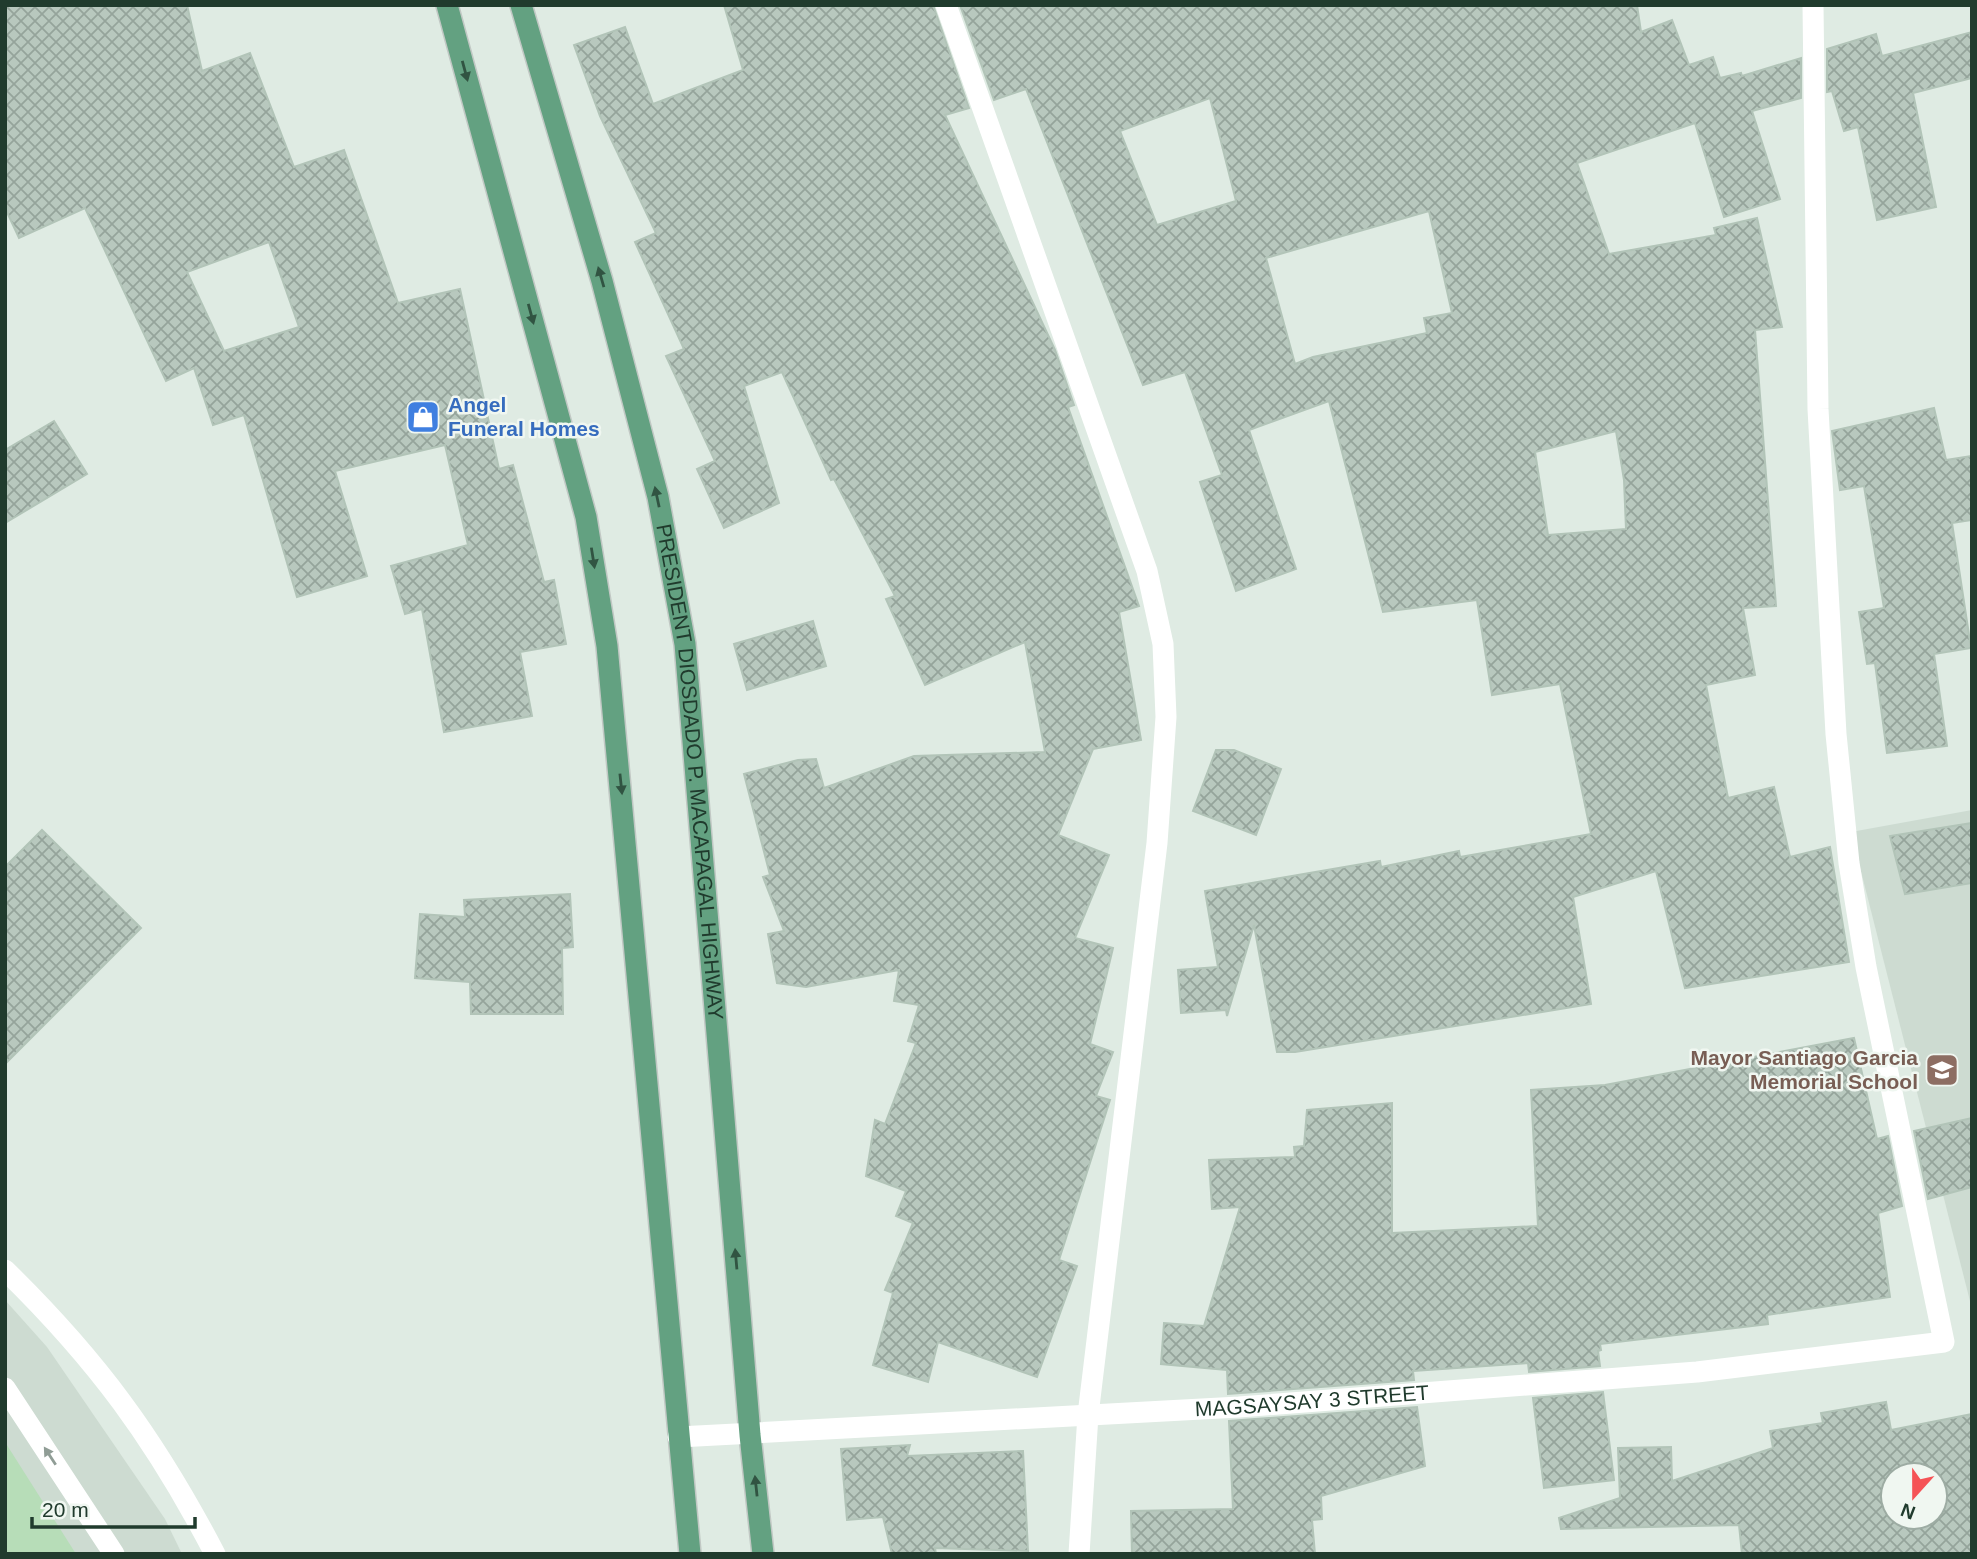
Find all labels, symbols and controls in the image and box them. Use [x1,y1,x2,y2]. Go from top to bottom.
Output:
one-way arrow [460,60,471,82]
one-way arrow [595,266,606,288]
one-way arrow [526,303,537,325]
place label: Angel Funeral Homes [448,393,600,440]
shop icon: Angel Funeral Homes [404,398,442,436]
one-way arrow [652,486,663,508]
street label: PRESIDENT DIOSDADO P. MACAPAGAL HIGHWAY [652,522,728,1021]
one-way arrow [588,547,599,569]
one-way arrow [616,773,627,795]
place label: Mayor Santiago Garcia Memorial School [1690,1046,1918,1093]
school or university icon: Mayor Santiago Garcia Memorial School [1923,1051,1961,1089]
one-way arrow [730,1248,741,1270]
street label: MAGSAYSAY 3 STREET [1194,1381,1430,1420]
one-way arrow [44,1446,57,1465]
north arrow [1879,1461,1949,1531]
one-way arrow [750,1475,761,1497]
scale bar [32,1486,194,1530]
text: 20 m [42,1498,89,1521]
text: N [1898,1499,1918,1524]

